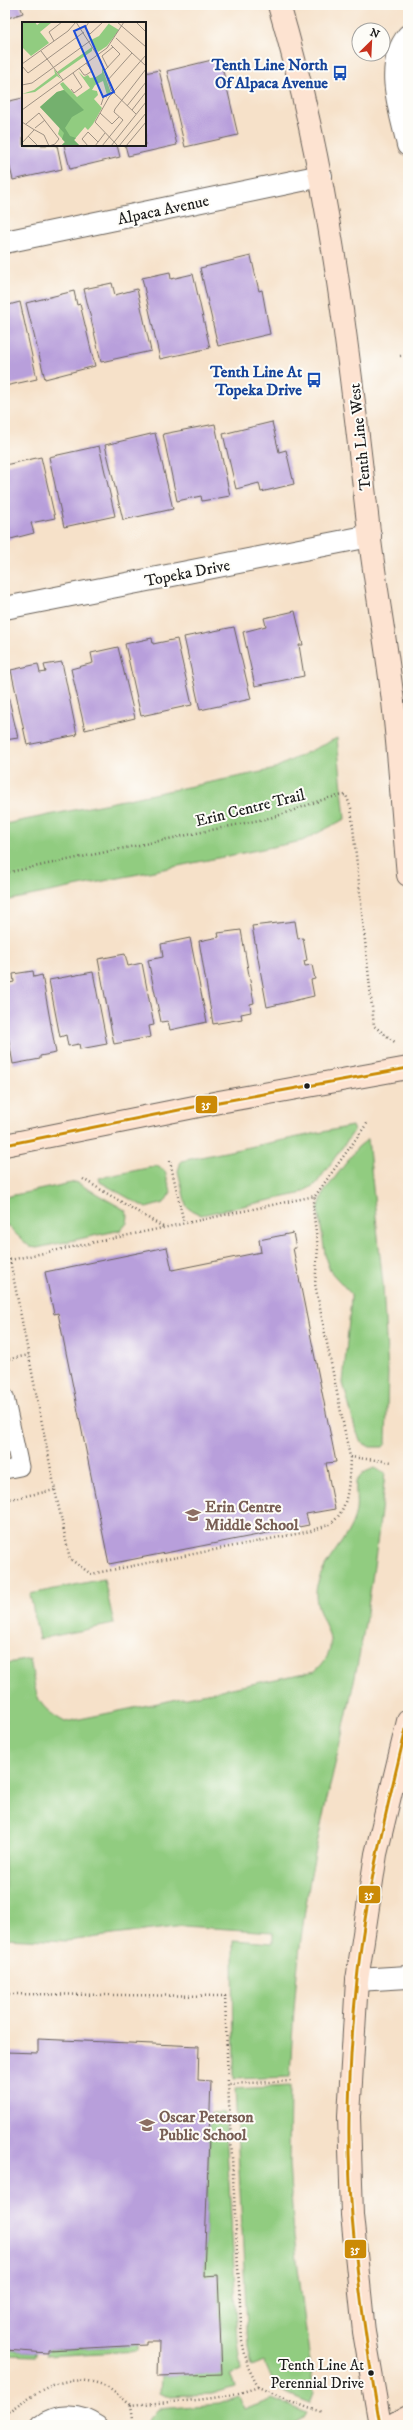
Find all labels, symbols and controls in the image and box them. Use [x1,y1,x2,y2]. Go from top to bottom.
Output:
inset map [22,22,146,146]
north arrow [351,22,391,62]
text: N [368,26,382,42]
place label: Tenth Line North Of Alpaca Avenue [211,55,329,93]
bus stop icon: Tenth Line North Of Alpaca Avenue [331,64,349,82]
street label: Alpaca Avenue [116,190,211,229]
place label: Tenth Line At Topeka Drive [209,362,303,400]
bus stop icon: Tenth Line At Topeka Drive [305,371,323,389]
street label: Tenth Line West [344,382,376,491]
street label: Topeka Drive [143,555,232,591]
street label: Erin Centre Trail [193,785,307,831]
unlabelled marker [302,1081,312,1091]
line badge: 35 [195,1095,218,1114]
text: 35 [201,1098,211,1112]
place label: Erin Centre Middle School [205,1497,300,1535]
school or university icon: Erin Centre Middle School [184,1506,202,1524]
line badge: 35 [358,1885,381,1904]
text: 35 [364,1888,374,1902]
place label: Oscar Peterson Public School [159,2107,254,2145]
school or university icon: Oscar Peterson Public School [138,2116,156,2134]
line badge: 35 [344,2239,367,2259]
text: 35 [350,2243,360,2257]
place label: Tenth Line At Perennial Drive [270,2356,364,2393]
marker: Tenth Line At Perennial Drive [366,2368,376,2378]

